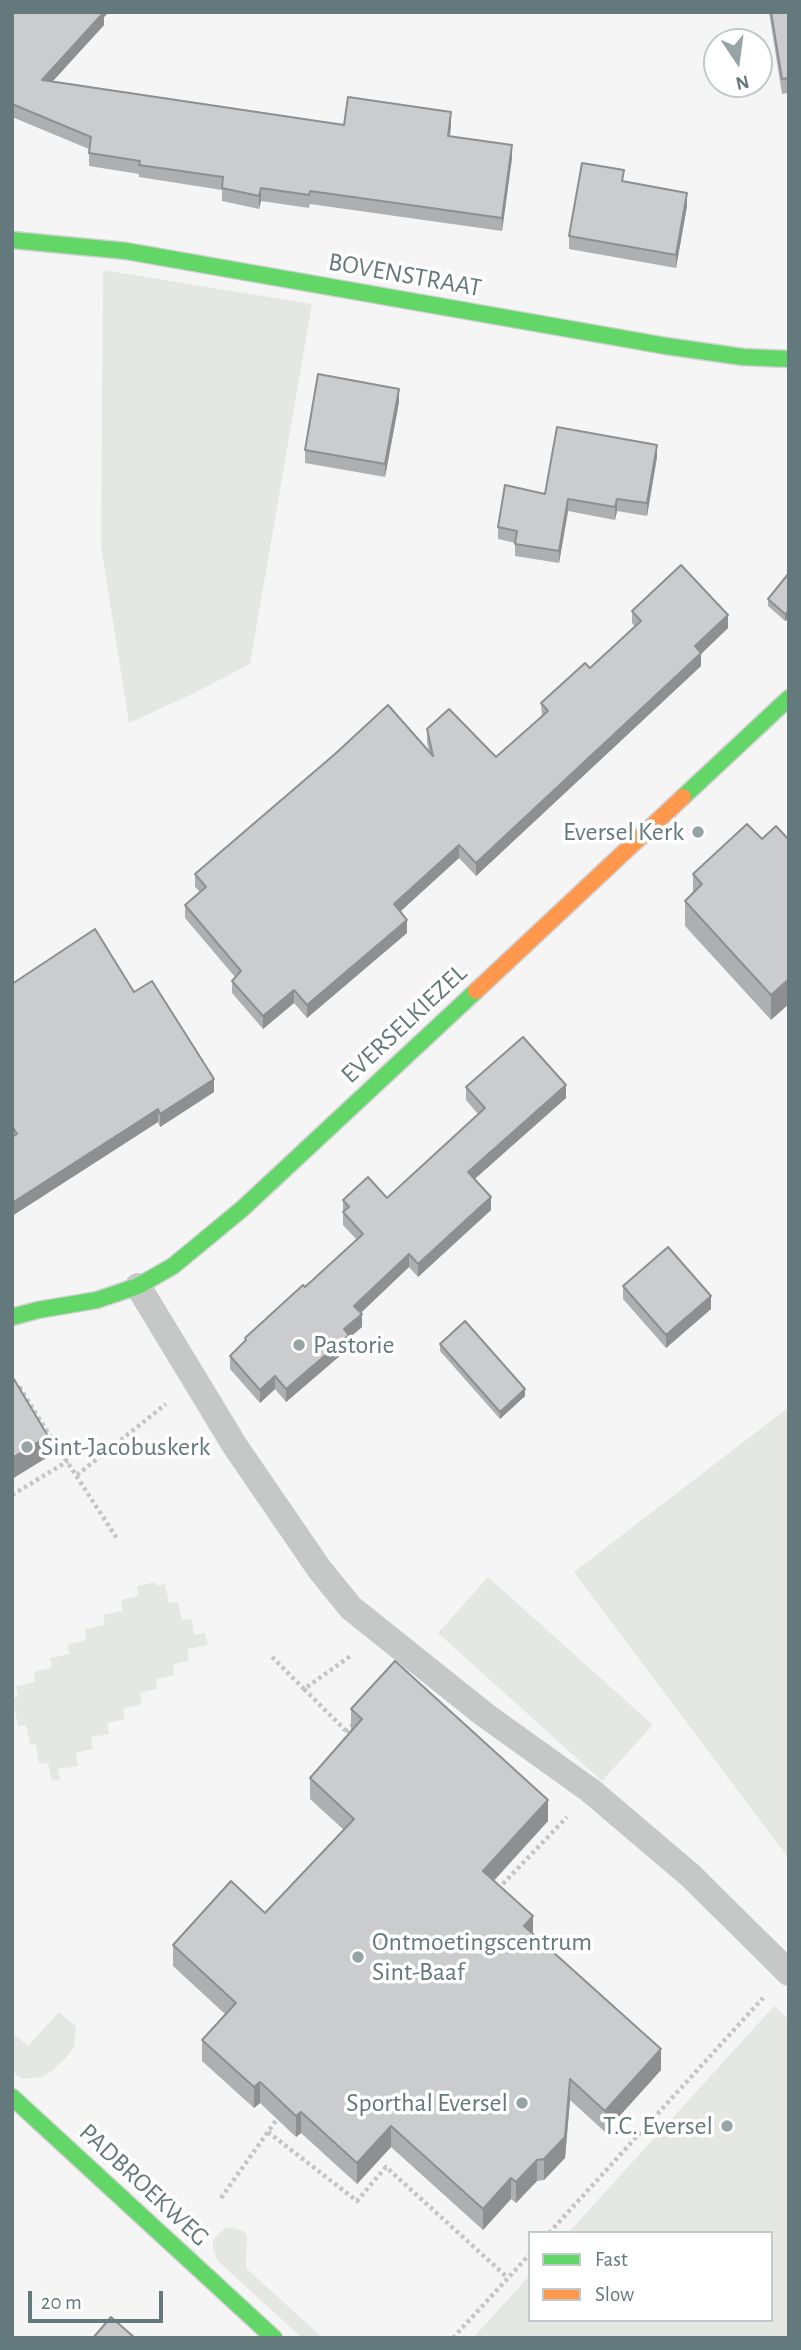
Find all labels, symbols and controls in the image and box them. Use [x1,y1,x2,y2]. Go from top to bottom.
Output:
north arrow [703,28,773,98]
text: N [734,71,751,93]
street label: BOVENSTRAAT [326,246,484,304]
place label: Eversel Kerk [563,816,684,848]
marker: Eversel Kerk [690,824,706,840]
street label: EVERSELKIEZEL [335,958,473,1090]
place label: Pastorie [313,1329,395,1361]
marker: Pastorie [291,1337,307,1353]
place label: Sint-Jacobuskerk [41,1431,210,1463]
marker: Sint-Jacobuskerk [19,1439,35,1455]
place label: Ontmoetingscentrum Sint-Baaf [372,1926,592,1988]
marker: Ontmoetingscentrum Sint-Baaf [350,1949,366,1965]
place label: Sporthal Eversel [346,2087,508,2119]
marker: Sporthal Eversel [514,2095,530,2111]
place label: T.C. Eversel [603,2110,713,2142]
street label: PADBROEKWEG [73,2117,215,2253]
marker: T.C. Eversel [719,2118,735,2134]
legend [528,2231,773,2322]
text: Fast [595,2249,628,2270]
scale bar [32,2276,166,2320]
text: Slow [595,2284,634,2305]
text: 20 m [41,2292,82,2313]

